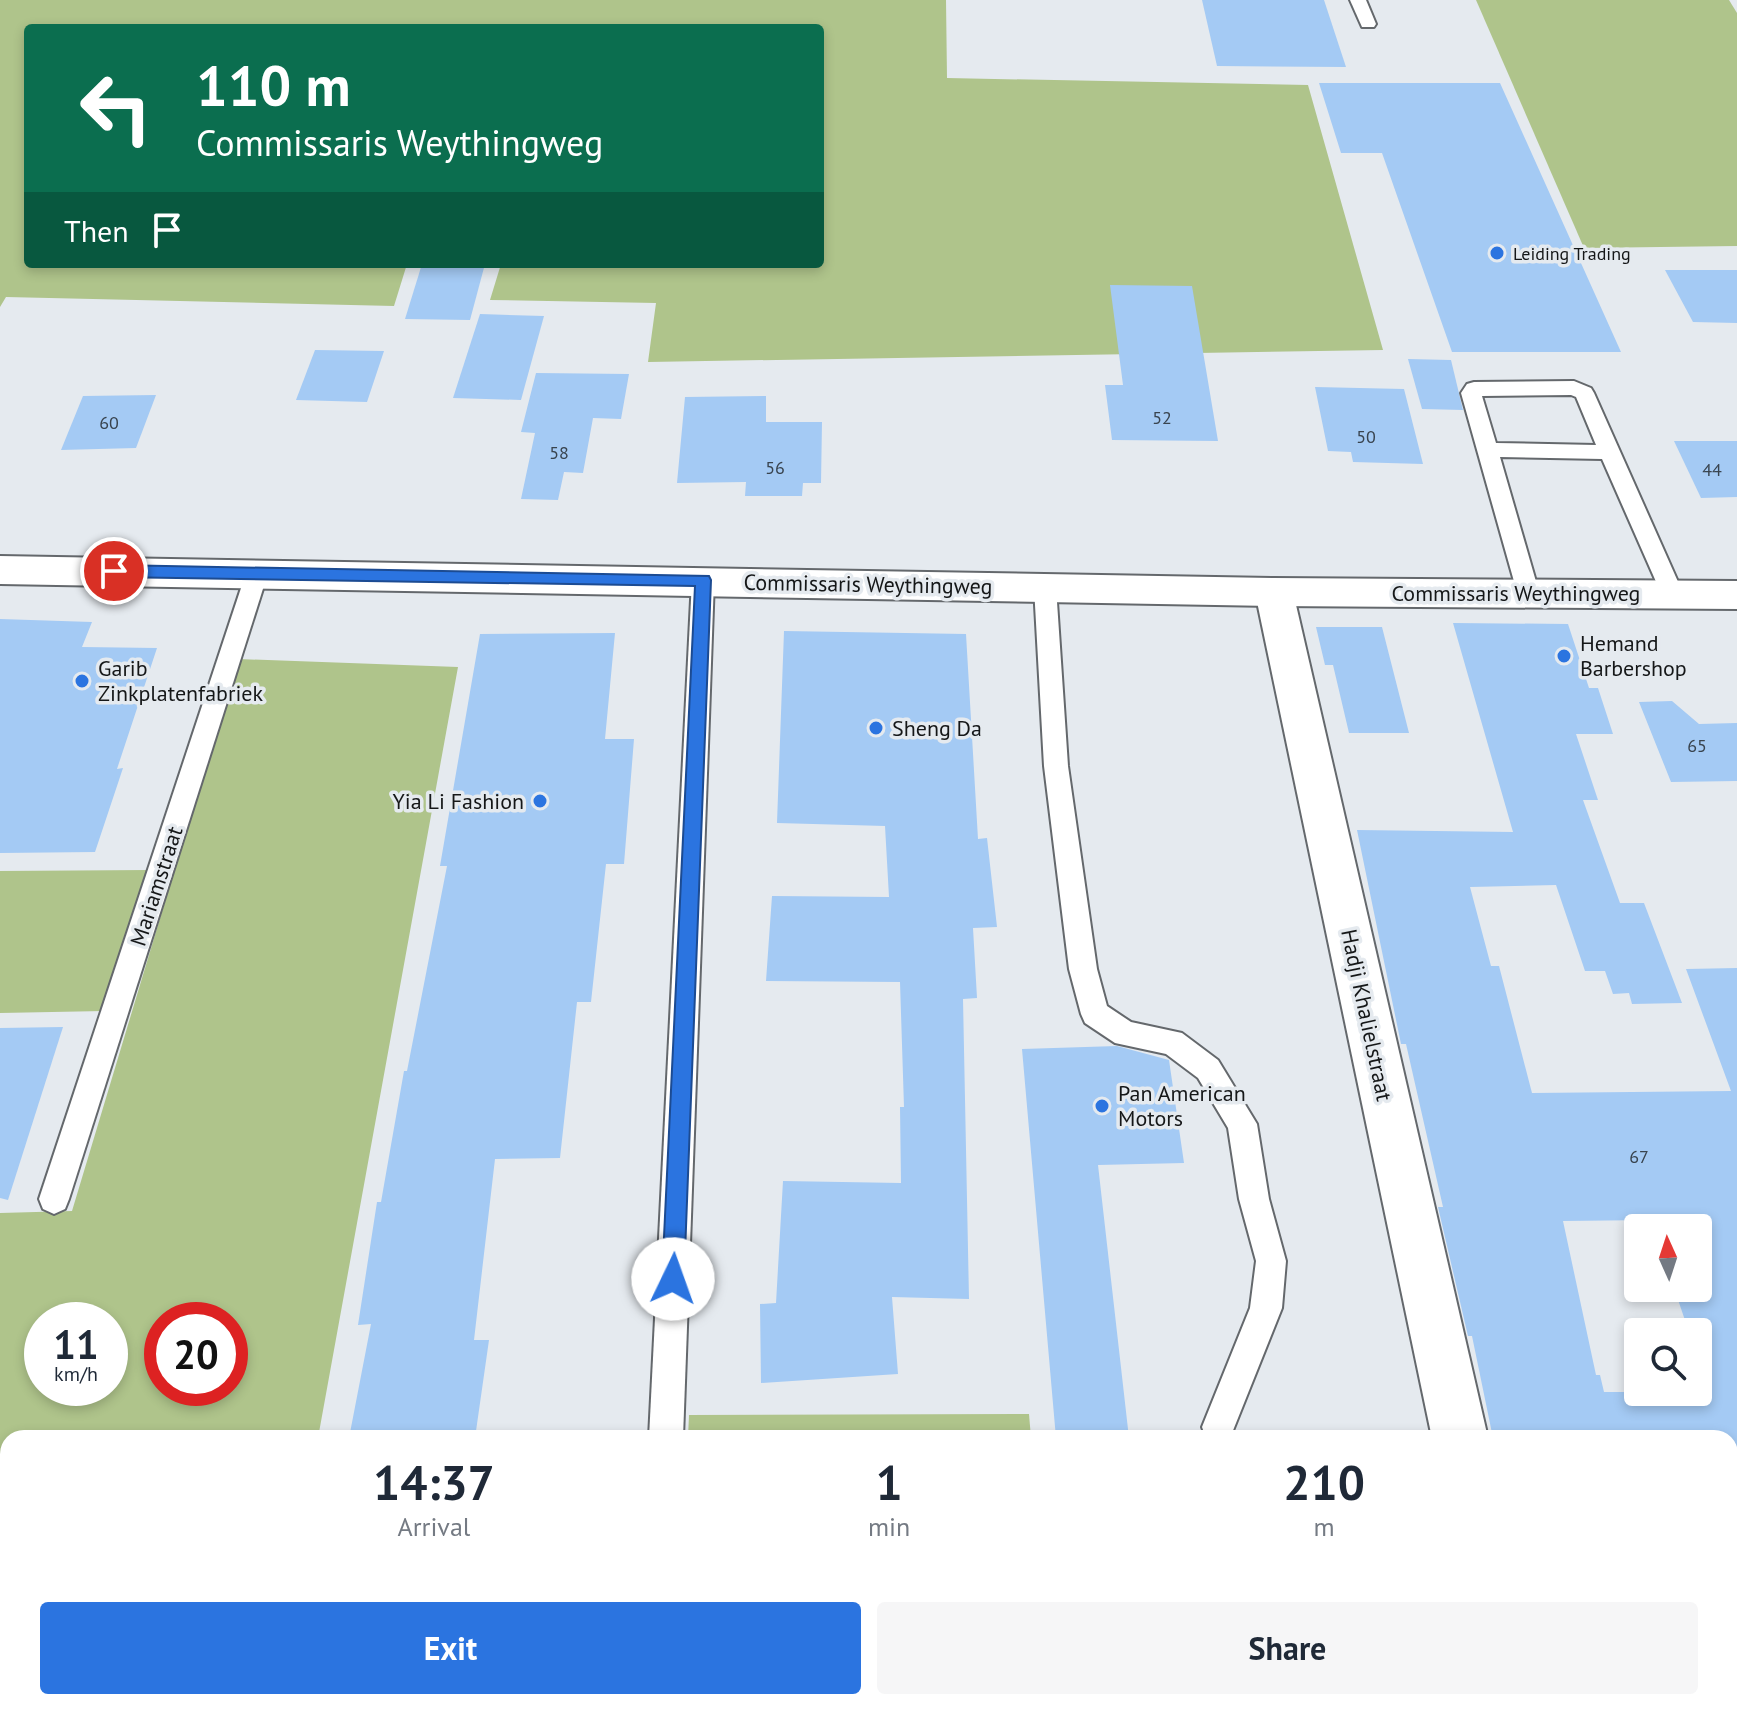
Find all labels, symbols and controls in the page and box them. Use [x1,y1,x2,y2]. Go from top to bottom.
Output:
text: 110 m [196,49,351,121]
icon: left [64,56,168,160]
text: Commissaris Weythingweg [196,119,603,166]
icon: arrive [145,208,189,252]
text: Then [64,211,129,250]
place label: Leiding Trading [1513,242,1631,265]
marker: Leiding Trading [1488,244,1506,262]
house number: 52 [1152,406,1172,429]
house number: 60 [99,411,119,434]
house number: 50 [1356,425,1376,448]
house number: 58 [549,441,569,464]
house number: 56 [765,456,785,479]
house number: 44 [1702,458,1722,481]
pin [80,537,148,605]
icon: arrive [92,549,136,593]
street label: Commissaris Weythingweg [743,568,993,600]
street label: Commissaris Weythingweg [1392,579,1640,607]
place label: Hemand Barbershop [1580,629,1687,682]
marker: Hemand Barbershop [1555,647,1573,665]
place label: Garib Zinkplatenfabriek [98,654,263,707]
marker: Garib Zinkplatenfabriek [73,672,91,690]
place label: Sheng Da [892,714,982,742]
marker: Sheng Da [867,719,885,737]
house number: 65 [1687,734,1707,757]
place label: Yia Li Fashion [393,787,524,815]
marker: Yia Li Fashion [531,792,549,810]
street label: Mariamstraat [124,822,189,949]
street label: Hadji Khalielstraat [1335,927,1399,1104]
place label: Pan American Motors [1118,1079,1246,1132]
marker: Pan American Motors [1093,1097,1111,1115]
house number: 67 [1629,1145,1649,1168]
north arrow [1624,1214,1712,1302]
map controls [1624,1214,1712,1406]
position arrow [631,1237,715,1321]
speed limit sign: 20 [144,1302,248,1406]
text: 11 [53,1318,99,1370]
button: search [1624,1318,1712,1406]
text: km/h [54,1361,98,1387]
text: 14:37 [373,1451,495,1513]
text: 1 [875,1451,903,1513]
text: 210 [1283,1451,1365,1513]
text: Arrival [398,1510,470,1543]
text: min [868,1510,910,1543]
text: m [1314,1510,1335,1543]
button: Exit [40,1602,861,1694]
button: Share [877,1602,1698,1694]

